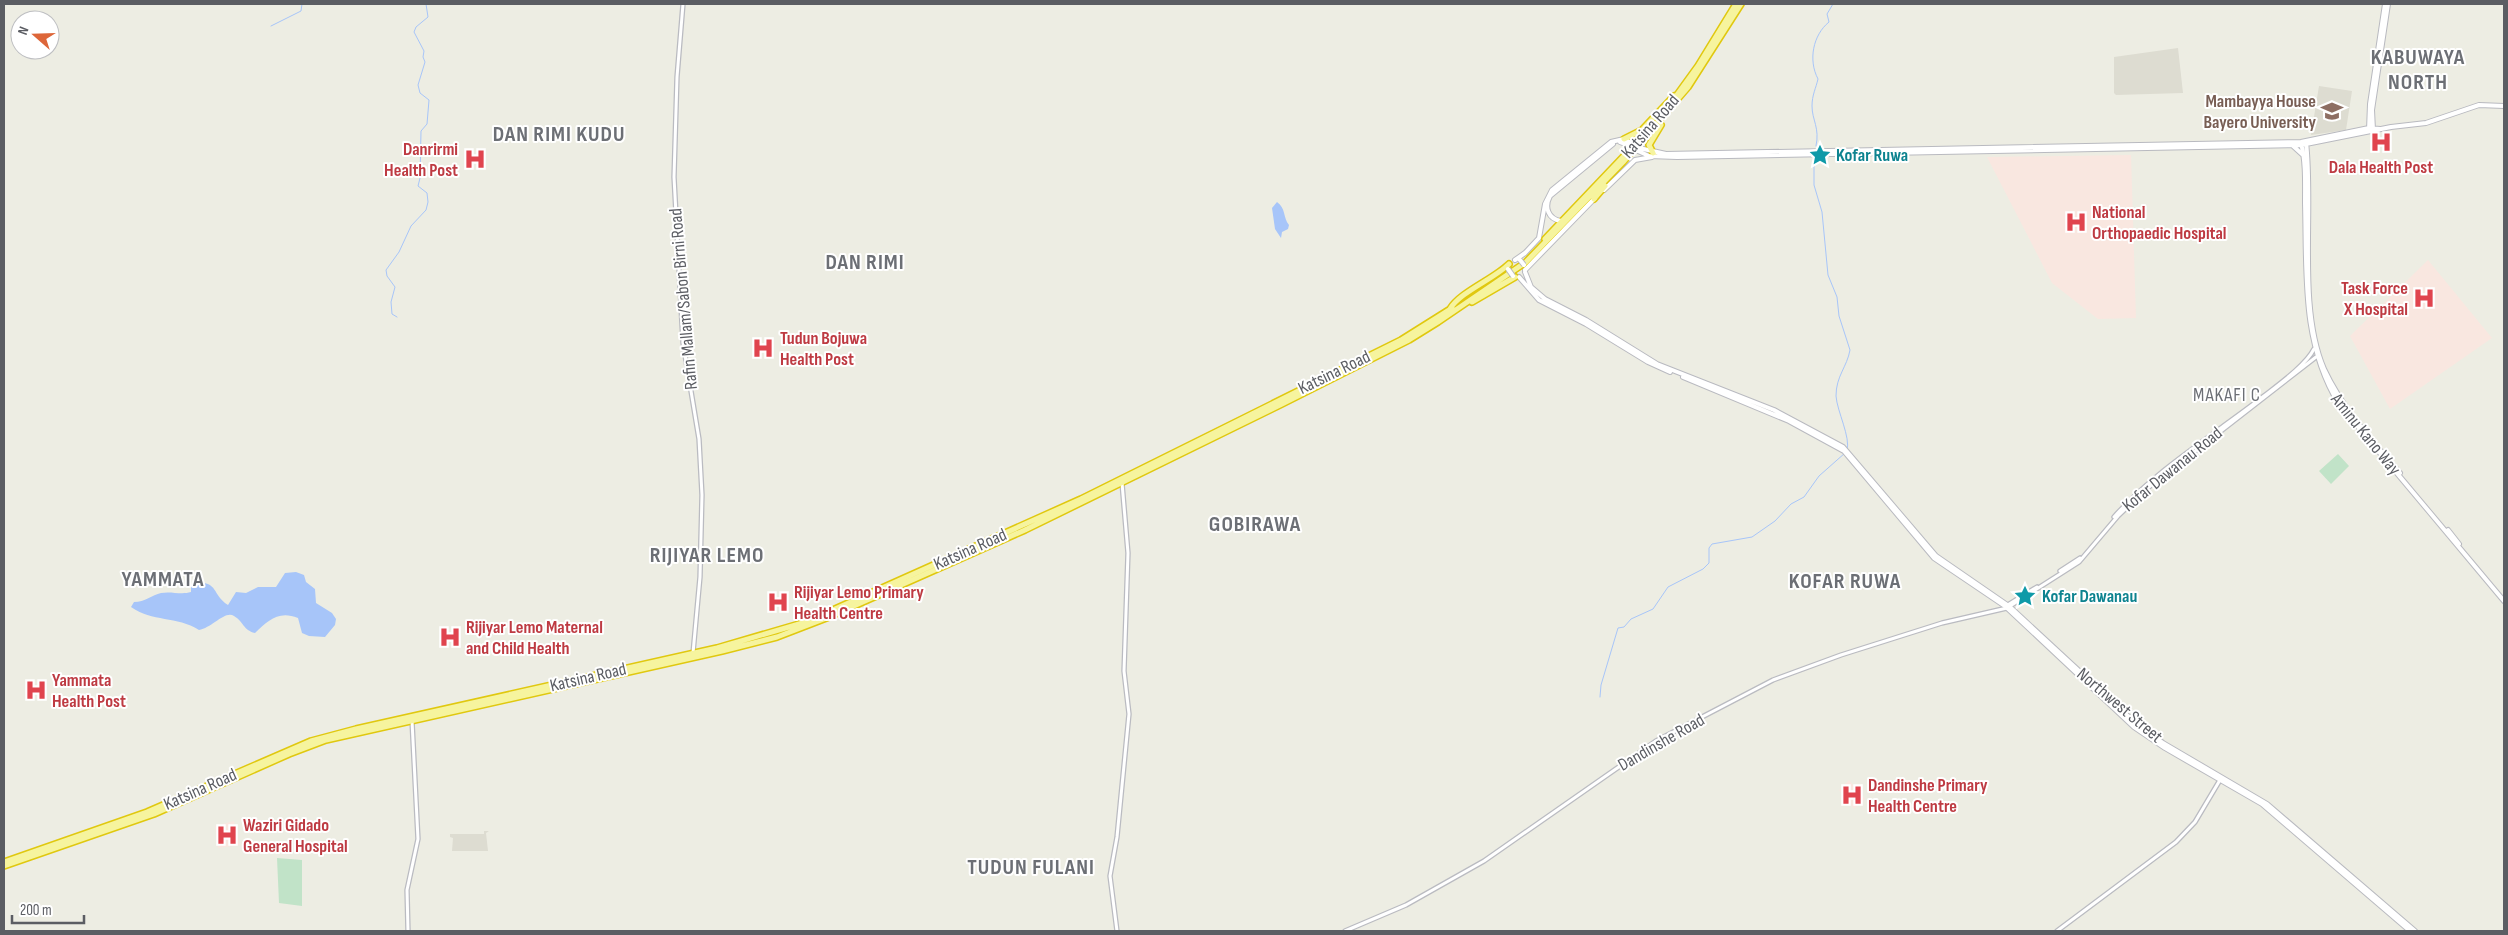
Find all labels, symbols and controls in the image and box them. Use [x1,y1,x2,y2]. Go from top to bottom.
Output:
north arrow [10,10,60,60]
text: N [14,24,33,37]
district label: KABUWAYA NORTH [2371,44,2465,96]
street label: Katsina Road [1617,90,1684,163]
place label: Mambayya House Bayero University [2203,91,2317,133]
school or university icon: Mambayya House Bayero University [2319,98,2345,124]
district label: DAN RIMI KUDU [493,121,625,148]
hospital icon: Dala Health Post [2368,129,2394,155]
place label: Danrirmi Health Post [384,139,458,181]
place icon: Kofar Ruwa [1807,142,1833,168]
place label: Kofar Ruwa [1836,145,1908,166]
hospital icon: Danrirmi Health Post [462,146,488,172]
place label: Dala Health Post [2329,157,2433,178]
place label: National Orthopaedic Hospital [2092,202,2227,244]
street label: Rafin Mallam/Sabon Birni Road [665,207,702,391]
hospital icon: National Orthopaedic Hospital [2063,209,2089,235]
district label: DAN RIMI [825,249,905,276]
place label: Task Force X Hospital [2341,278,2408,320]
hospital icon: Task Force X Hospital [2411,285,2437,311]
place label: Tudun Bojuwa Health Post [780,328,867,370]
hospital icon: Tudun Bojuwa Health Post [750,335,776,361]
street label: Katsina Road [1295,346,1374,399]
district label: MAKAFI C [2193,384,2261,407]
street label: Aminu Kano Way [2326,388,2405,479]
street label: Kofar Dawanau Road [2118,423,2227,516]
district label: GOBIRAWA [1209,511,1301,538]
street label: Katsina Road [930,524,1010,575]
district label: RIJIYAR LEMO [650,542,764,569]
district label: YAMMATA [122,566,204,593]
district label: KOFAR RUWA [1789,568,1901,595]
place label: Rijiyar Lemo Primary Health Centre [794,582,924,624]
place icon: Kofar Dawanau [2012,583,2038,609]
place label: Kofar Dawanau [2042,586,2137,607]
hospital icon: Rijiyar Lemo Primary Health Centre [765,589,791,615]
place label: Rijiyar Lemo Maternal and Child Health [466,617,603,659]
hospital icon: Rijiyar Lemo Maternal and Child Health [437,624,463,650]
street label: Katsina Road [548,659,628,696]
street label: Northwest Street [2073,663,2167,748]
place label: Yammata Health Post [52,670,126,712]
hospital icon: Yammata Health Post [23,677,49,703]
street label: Dandinshe Road [1614,709,1708,776]
street label: Katsina Road [160,764,240,815]
place label: Dandinshe Primary Health Centre [1868,775,1988,817]
hospital icon: Dandinshe Primary Health Centre [1839,782,1865,808]
place label: Waziri Gidado General Hospital [243,815,348,857]
hospital icon: Waziri Gidado General Hospital [214,822,240,848]
district label: TUDUN FULANI [967,854,1095,881]
scale bar [12,892,85,924]
text: 200 m [20,901,52,920]

